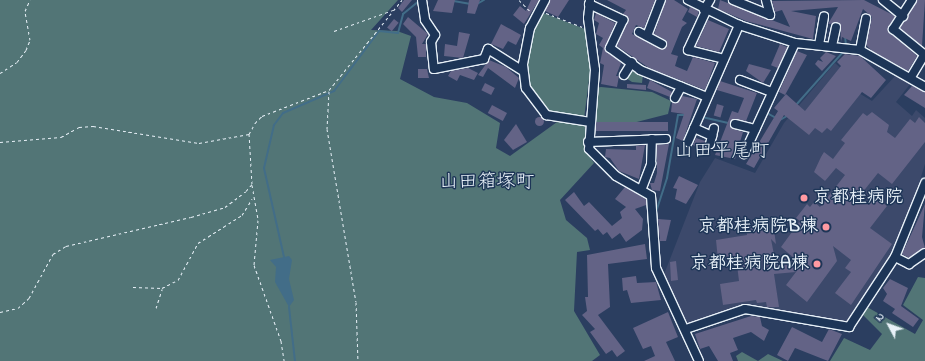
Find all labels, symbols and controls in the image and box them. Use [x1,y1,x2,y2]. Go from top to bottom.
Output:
district label: 山田平尾町 [675,141,769,163]
district label: 山田箱塚町 [440,172,534,194]
place label: 京都桂病院 [813,187,903,209]
marker: 京都桂病院 [798,192,810,204]
place label: 京都桂病院B棟 [698,216,818,238]
marker: 京都桂病院B棟 [821,222,831,232]
place label: 京都桂病院A棟 [690,253,809,275]
marker: 京都桂病院A棟 [812,259,822,269]
north arrow [869,305,909,345]
text: N [871,309,888,325]

